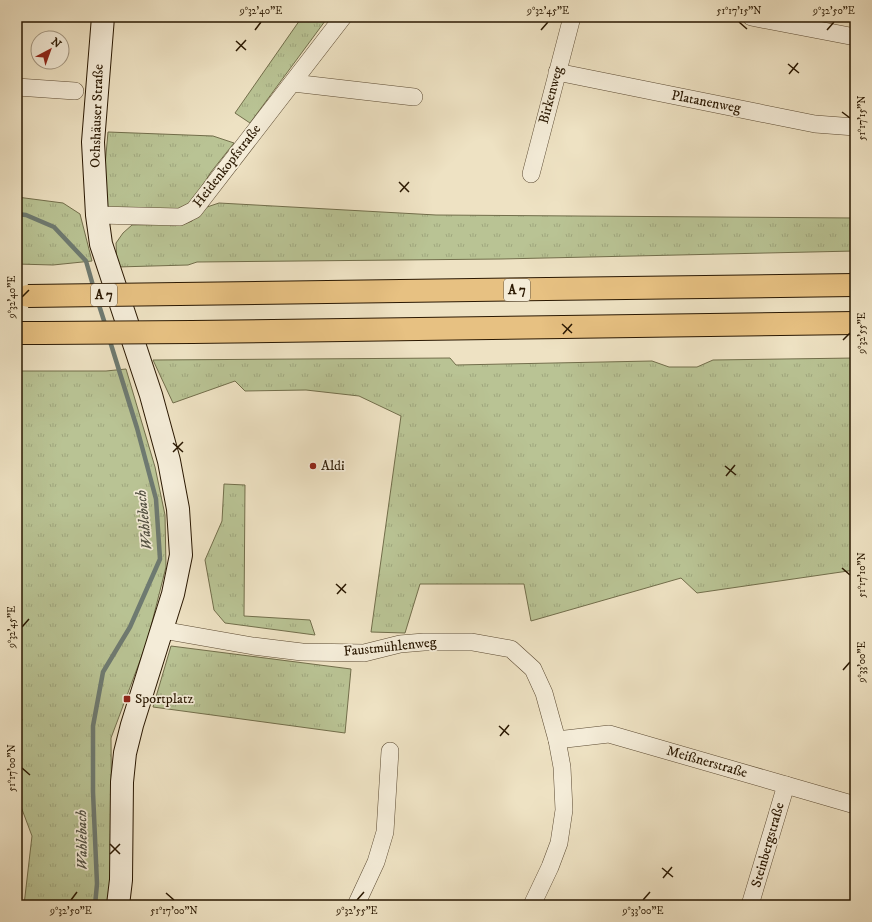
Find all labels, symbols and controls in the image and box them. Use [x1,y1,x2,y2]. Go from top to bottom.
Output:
text: 9°32'40"E [239,5,282,17]
text: 9°32'45"E [526,5,569,17]
text: 51°17'15"N [716,5,762,17]
text: 9°32'50"E [812,5,855,17]
north arrow [30,30,70,70]
text: N [48,35,64,51]
street label: Ochshäuser Straße [86,64,108,168]
street label: Birkenweg [535,64,567,126]
street label: Platanenweg [670,86,743,118]
text: 51°17'15"N [856,95,868,141]
street label: Heidenkopfstraße [189,121,265,211]
text: 9°32'40"E [6,276,18,319]
road number: A 7 [504,279,530,301]
road number: A 7 [91,284,117,306]
text: 9°32'55"E [856,312,868,355]
place label: Aldi [321,457,345,475]
marker: Aldi [308,461,318,471]
water label: Wahlebach [131,489,157,551]
text: 51°17'10"N [856,552,868,598]
text: 9°32'45"E [6,606,18,649]
street label: Faustmühlenweg [343,633,438,661]
text: 9°33'00"E [856,641,868,684]
place label: Sportplatz [135,690,194,708]
marker: Sportplatz [122,694,132,704]
street label: Meißnerstraße [664,742,750,782]
text: 51°17'00"N [6,744,18,792]
street label: Steinbergstraße [747,800,789,890]
water label: Wahlebach [72,809,92,870]
text: 9°32'50"E [49,905,92,917]
text: 51°17'00"N [150,905,198,917]
text: 9°32'55"E [335,905,378,917]
text: 9°33'00"E [621,905,664,917]

